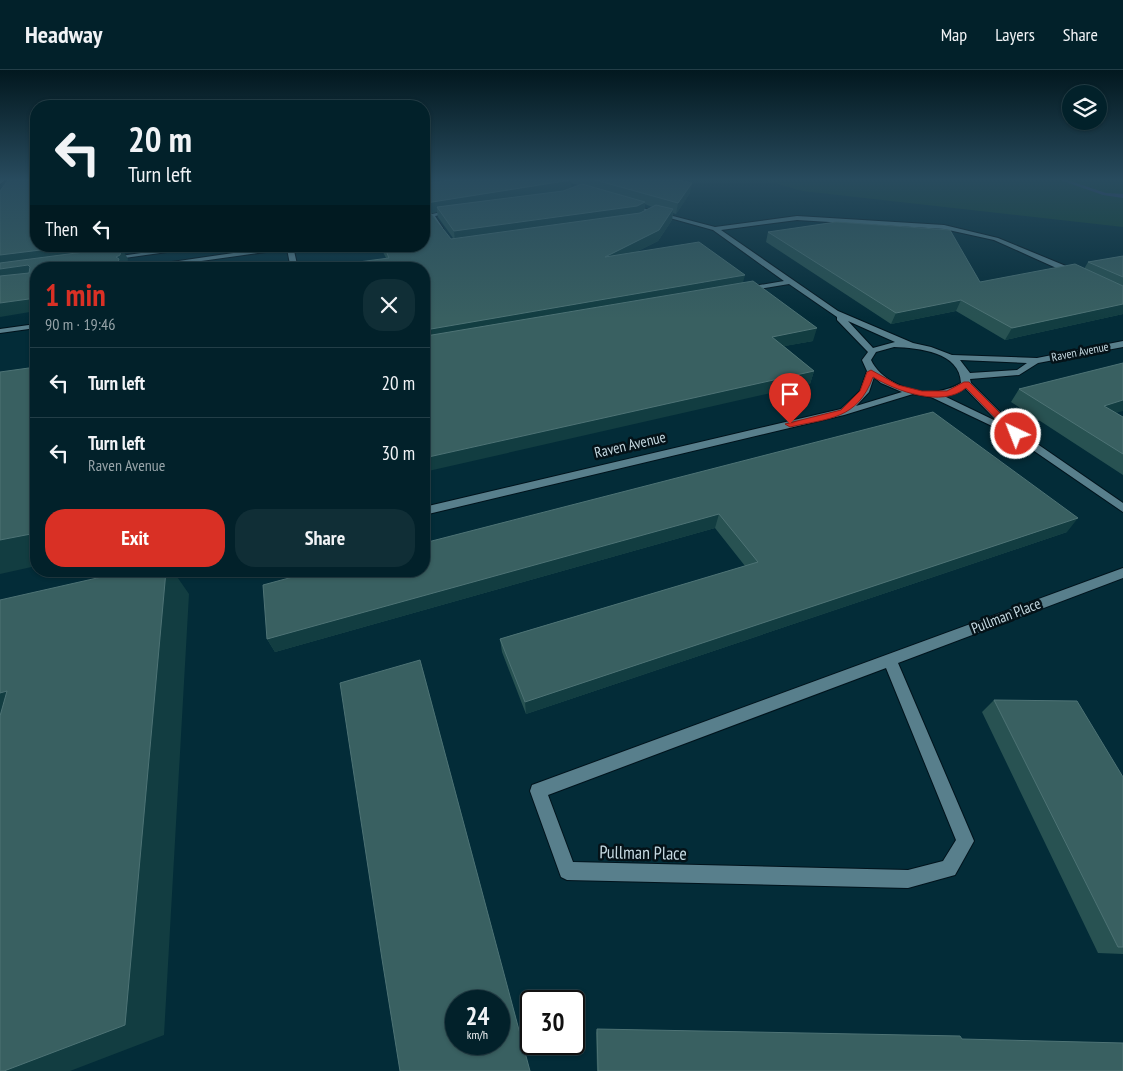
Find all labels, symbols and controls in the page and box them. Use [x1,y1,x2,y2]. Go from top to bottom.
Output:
text: Headway [25,19,102,50]
text: Map [941,23,967,46]
text: Layers [995,23,1035,46]
text: Share [1063,23,1098,46]
map controls [1062,85,1107,130]
button: layers [1062,85,1107,130]
text: 20 m [128,116,192,162]
icon: left [45,120,110,185]
text: Turn left [128,160,192,188]
icon: left [88,215,116,243]
text: Then [45,217,78,241]
text: 1 min [45,275,106,314]
button: close [363,279,415,331]
text: 90 m · 19:46 [45,314,116,334]
street label: Raven Avenue [1050,339,1110,364]
icon: left [45,369,73,397]
text: Turn left [88,371,145,395]
text: 20 m [382,371,415,395]
pin [769,373,811,424]
icon: arrive [776,380,804,408]
position arrow [989,407,1041,459]
street label: Raven Avenue [592,427,667,462]
text: Turn left [88,431,145,455]
icon: left [45,439,73,467]
text: 30 m [382,441,415,465]
text: Raven Avenue [88,455,165,475]
button: Exit [45,509,225,567]
button: Share [235,509,415,567]
street label: Pullman Place [968,594,1043,637]
street label: Pullman Place [599,840,687,865]
speed limit sign: 30 [520,990,585,1055]
text: 24 [466,1000,489,1032]
text: km/h [467,1027,488,1042]

